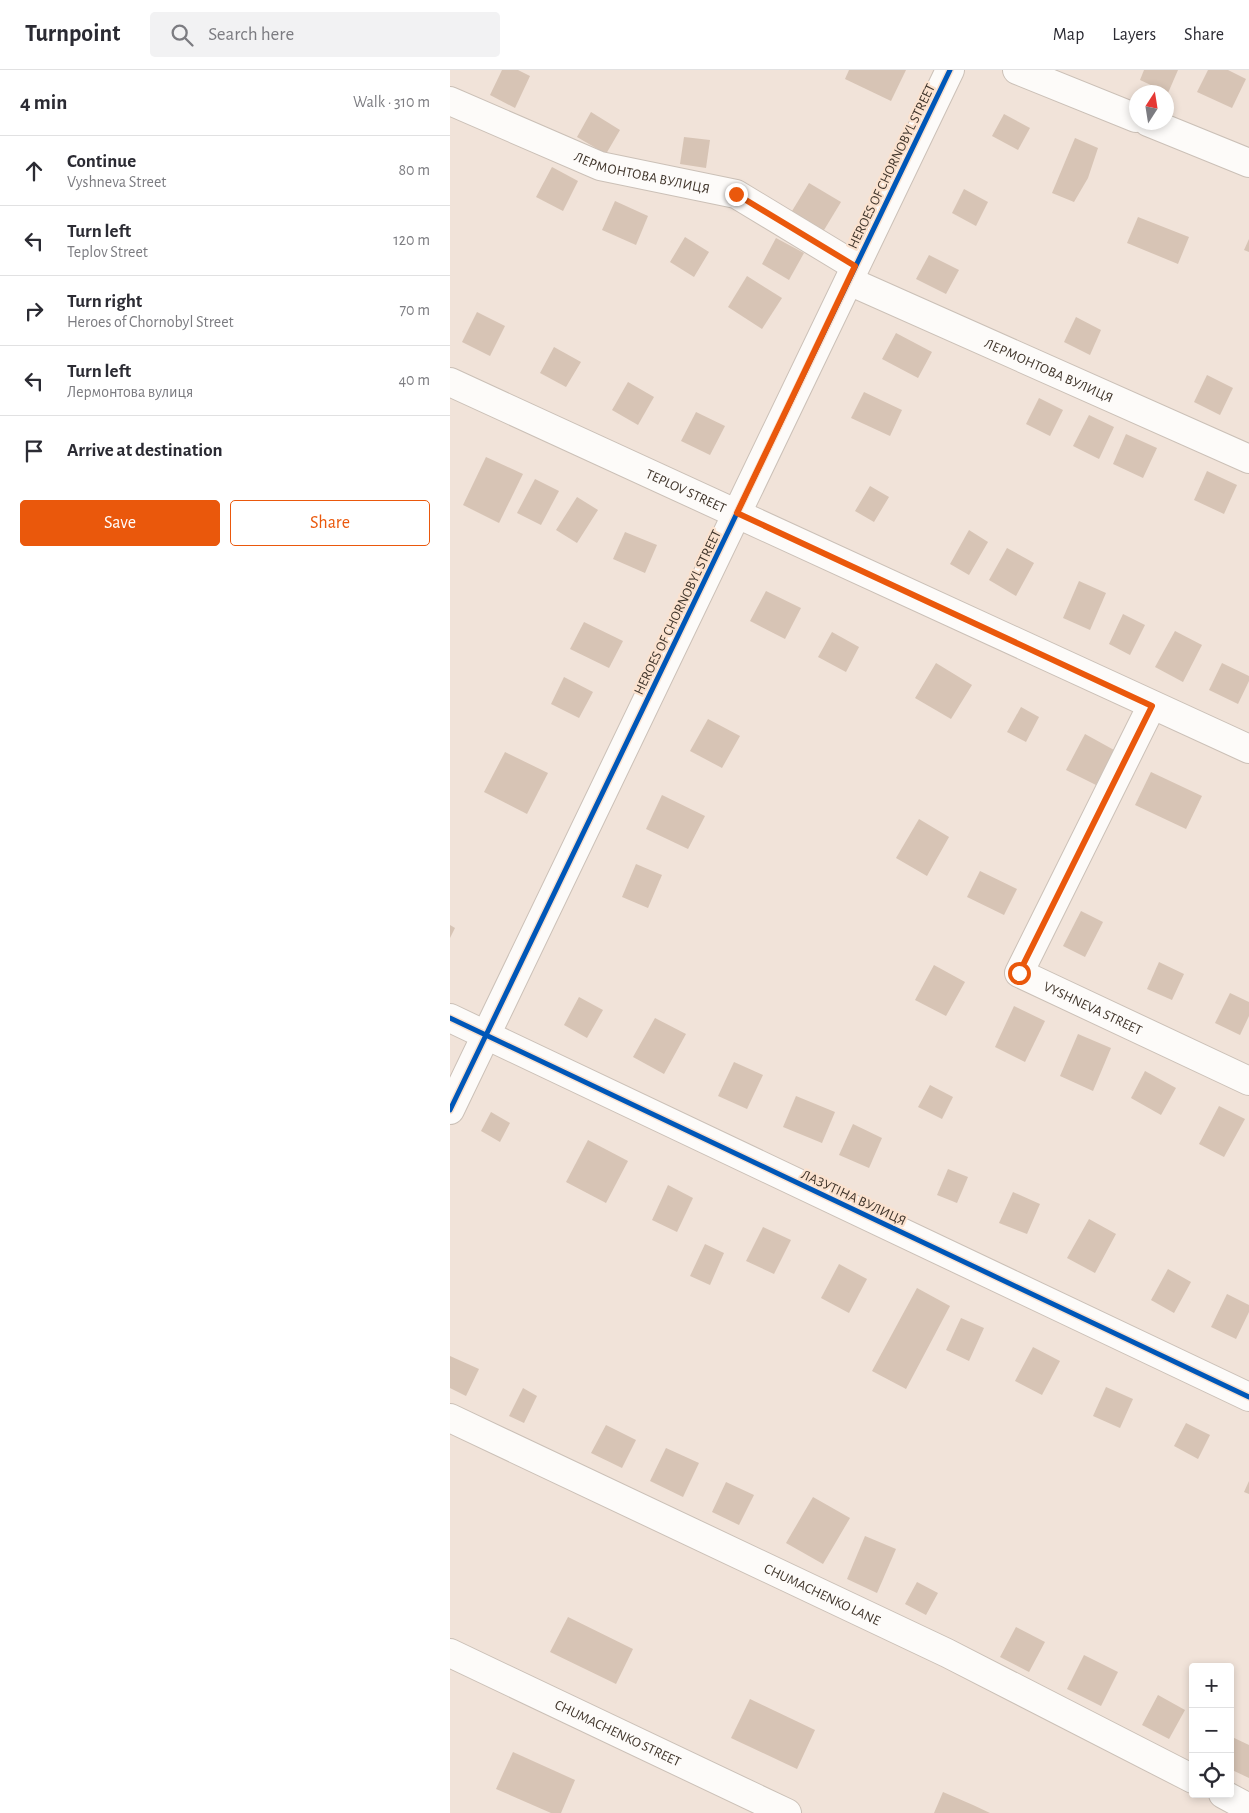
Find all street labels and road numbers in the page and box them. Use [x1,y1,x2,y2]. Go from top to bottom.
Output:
street label: HEROES OF CHORNOBYL STREET [846,82,938,251]
street label: ЛЕРМОНТОВА ВУЛИЦЯ [572,150,711,196]
street label: ЛЕРМОНТОВА ВУЛИЦЯ [982,336,1115,406]
street label: TEPLOV STREET [644,467,728,516]
street label: HEROES OF CHORNOBYL STREET [632,528,724,697]
street label: VYSHNEVA STREET [1041,980,1144,1038]
street label: ЛАЗУТІНА ВУЛИЦЯ [799,1167,908,1228]
street label: CHUMACHENKO LANE [762,1562,882,1628]
street label: CHUMACHENKO STREET [552,1698,683,1770]

